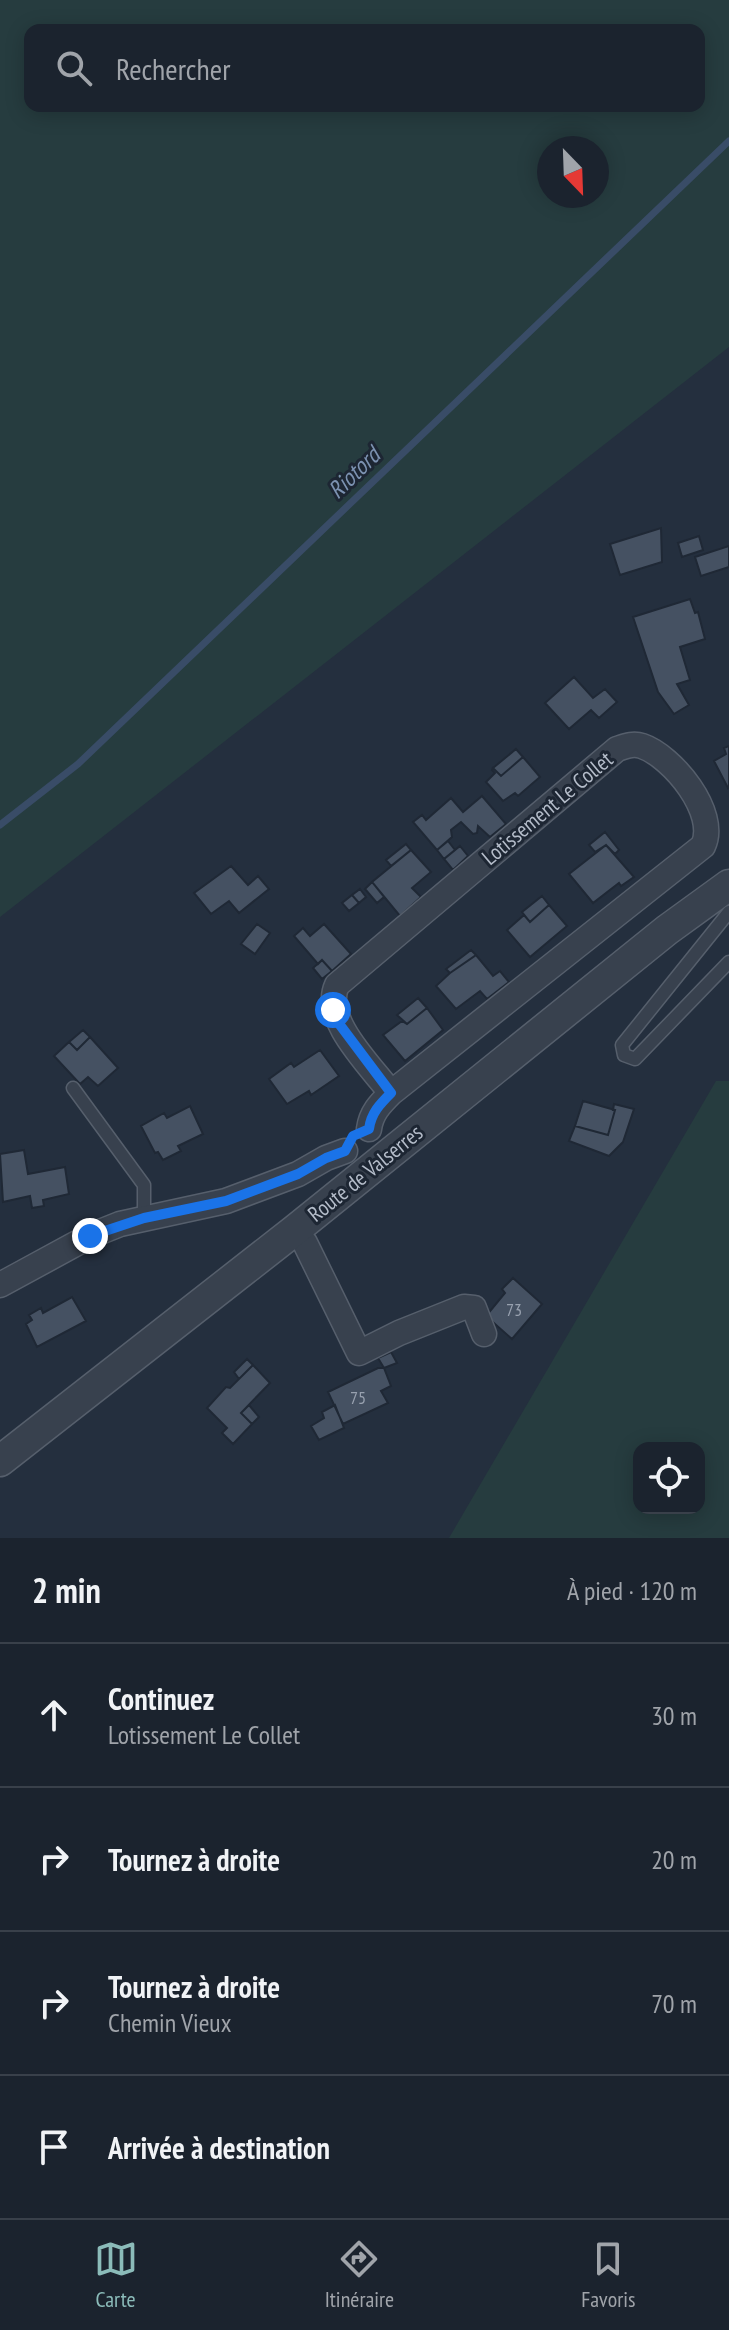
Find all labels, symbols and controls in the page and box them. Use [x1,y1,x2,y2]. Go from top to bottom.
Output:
search box [24,24,705,112]
icon: search [52,46,96,90]
text: Rechercher [116,49,230,88]
north arrow [537,136,609,208]
water label: Riotord [321,438,389,505]
street label: Lotissement Le Collet [476,745,618,871]
route start [315,992,351,1028]
street label: Route de Valserres [302,1118,428,1228]
route end [72,1218,108,1254]
house number: 73 [506,1298,522,1321]
house number: 75 [350,1386,366,1409]
map controls [633,1442,705,1514]
button: locate [633,1442,705,1514]
text: 2 min [32,1568,101,1612]
text: À pied · 120 m [567,1574,697,1607]
text: Continuez [108,1679,214,1718]
icon: ahead [32,1693,76,1737]
text: 30 m [651,1699,697,1732]
text: Lotissement Le Collet [108,1718,300,1751]
icon: right [32,1837,76,1881]
text: Tournez à droite [108,1840,280,1879]
text: 20 m [651,1843,697,1876]
text: Tournez à droite [108,1967,280,2006]
icon: right [32,1981,76,2025]
text: 70 m [651,1987,697,2020]
text: Chemin Vieux [108,2006,231,2039]
icon: arrive [32,2125,76,2169]
text: Arrivée à destination [108,2128,330,2167]
tab: Carte [94,2237,138,2313]
tab: Itinéraire [325,2237,394,2313]
tab: Favoris [581,2237,635,2313]

